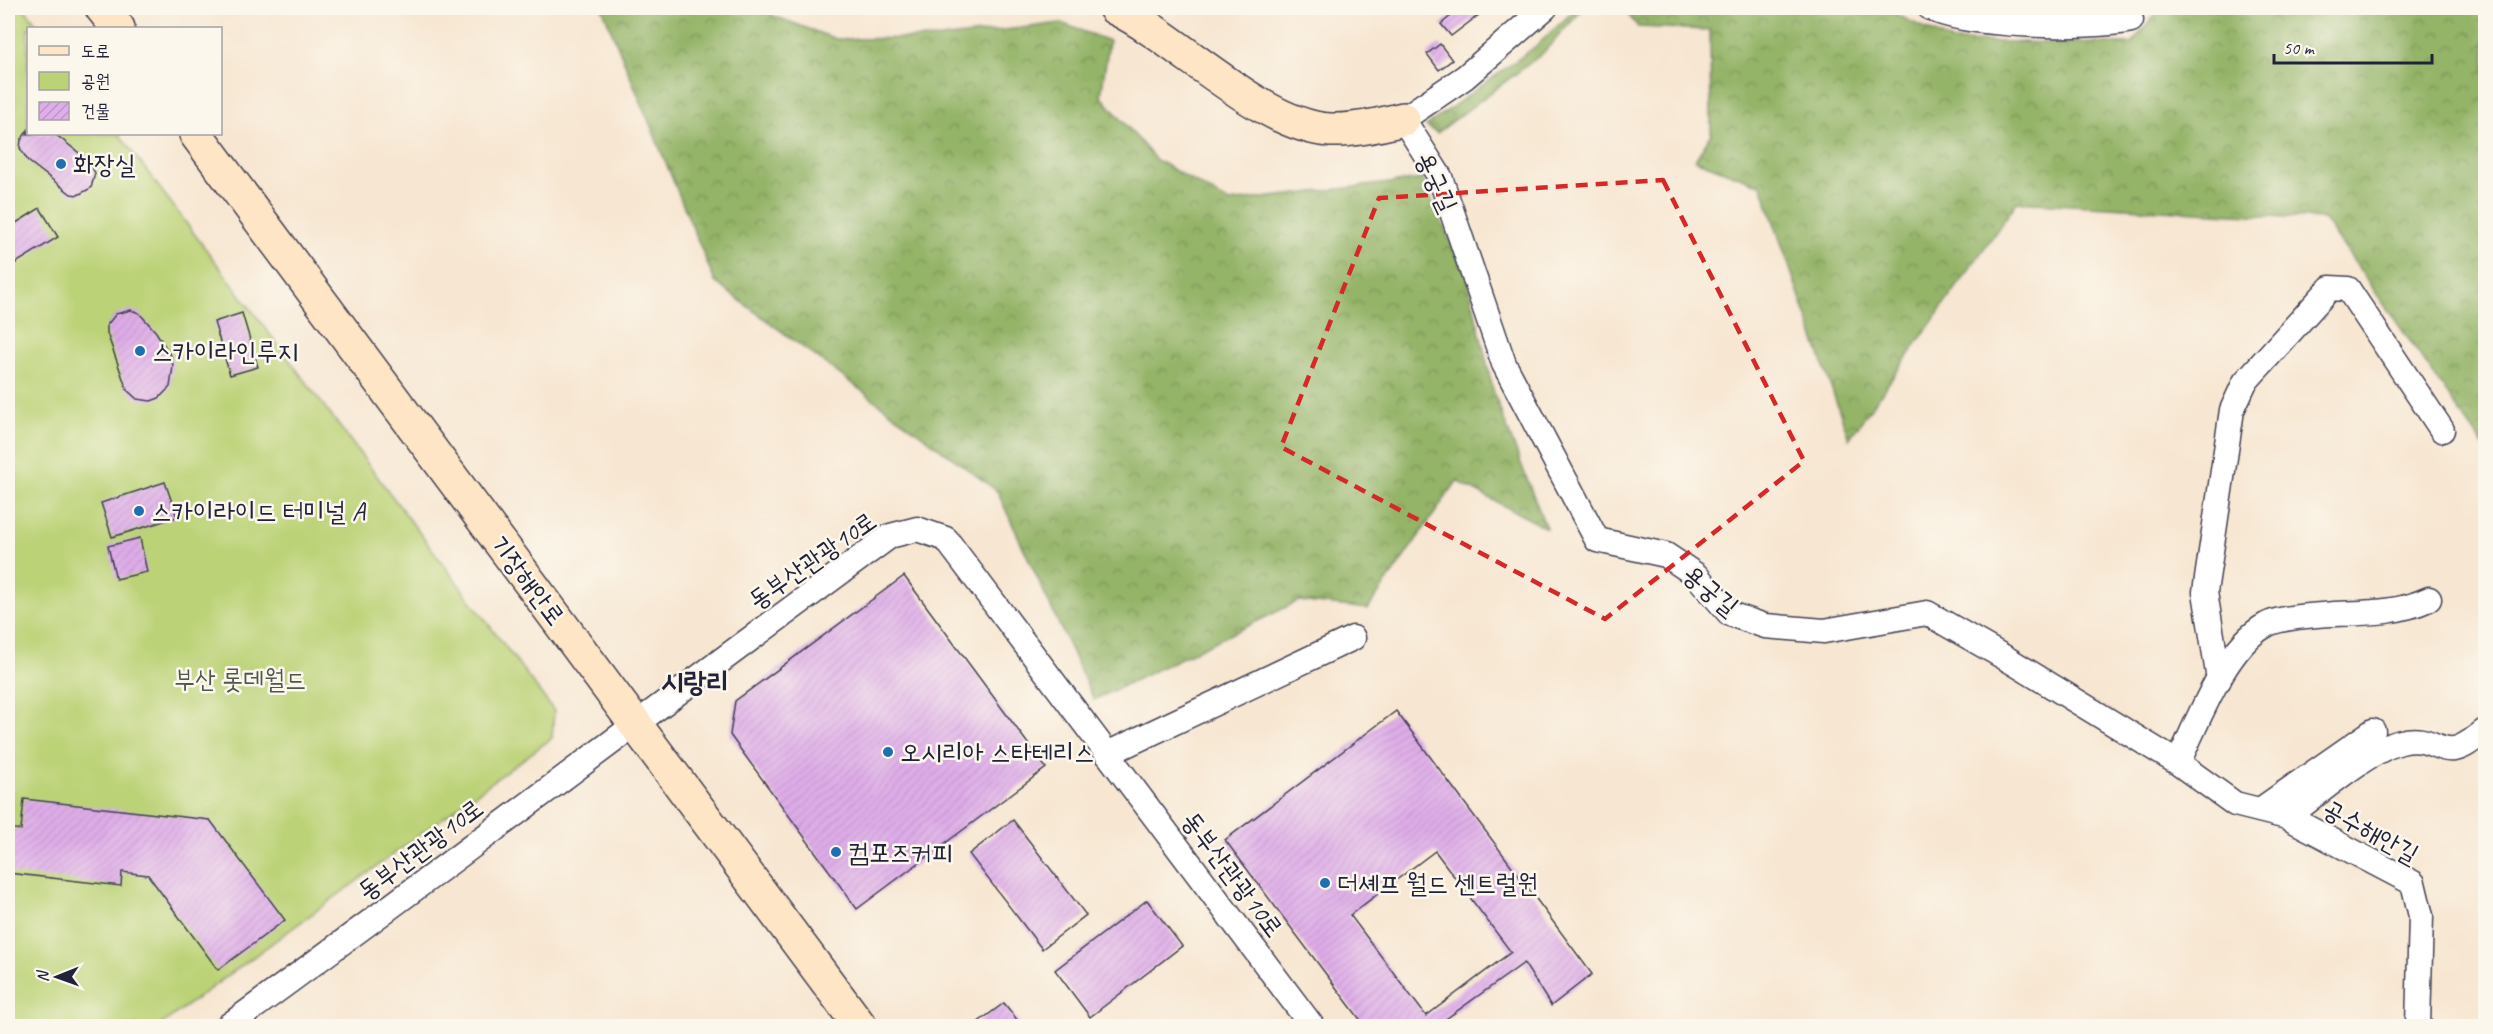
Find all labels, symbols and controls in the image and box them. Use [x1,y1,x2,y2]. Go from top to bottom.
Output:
legend [27,27,222,135]
scale bar [2274,27,2432,65]
text: 50 m [2283,37,2316,59]
text: 도로 [81,40,110,62]
text: 공원 [81,70,110,92]
text: 건물 [81,100,110,122]
street label: 용궁길 [1408,147,1465,218]
place label: 화장실 [73,148,136,181]
marker: 화장실 [54,157,68,171]
place label: 스카이라인루지 [152,335,298,368]
marker: 스카이라인루지 [133,344,147,358]
place label: 스카이라이드 터미널 A [151,495,367,528]
marker: 스카이라이드 터미널 A [132,504,146,518]
street label: 동부산관광10로 [742,504,883,617]
street label: 기장해안로 [483,529,572,632]
street label: 용궁길 [1676,558,1745,623]
park label: 부산 롯데월드 [174,663,306,696]
district label: 시랑리 [661,664,729,699]
place label: 오시리아 스타테리스 [900,736,1095,769]
marker: 오시리아 스타테리스 [881,745,895,759]
street label: 동부산관광10로 [351,791,490,907]
street label: 공수해안길 [2317,792,2425,871]
street label: 동부산관광10로 [1175,805,1291,944]
place label: 컴포즈커피 [848,836,953,869]
marker: 컴포즈커피 [829,845,843,859]
place label: 더셰프 월드 센트럴원 [1337,867,1538,900]
marker: 더셰프 월드 센트럴원 [1318,876,1332,890]
north arrow [27,947,87,1007]
text: N [33,969,53,982]

